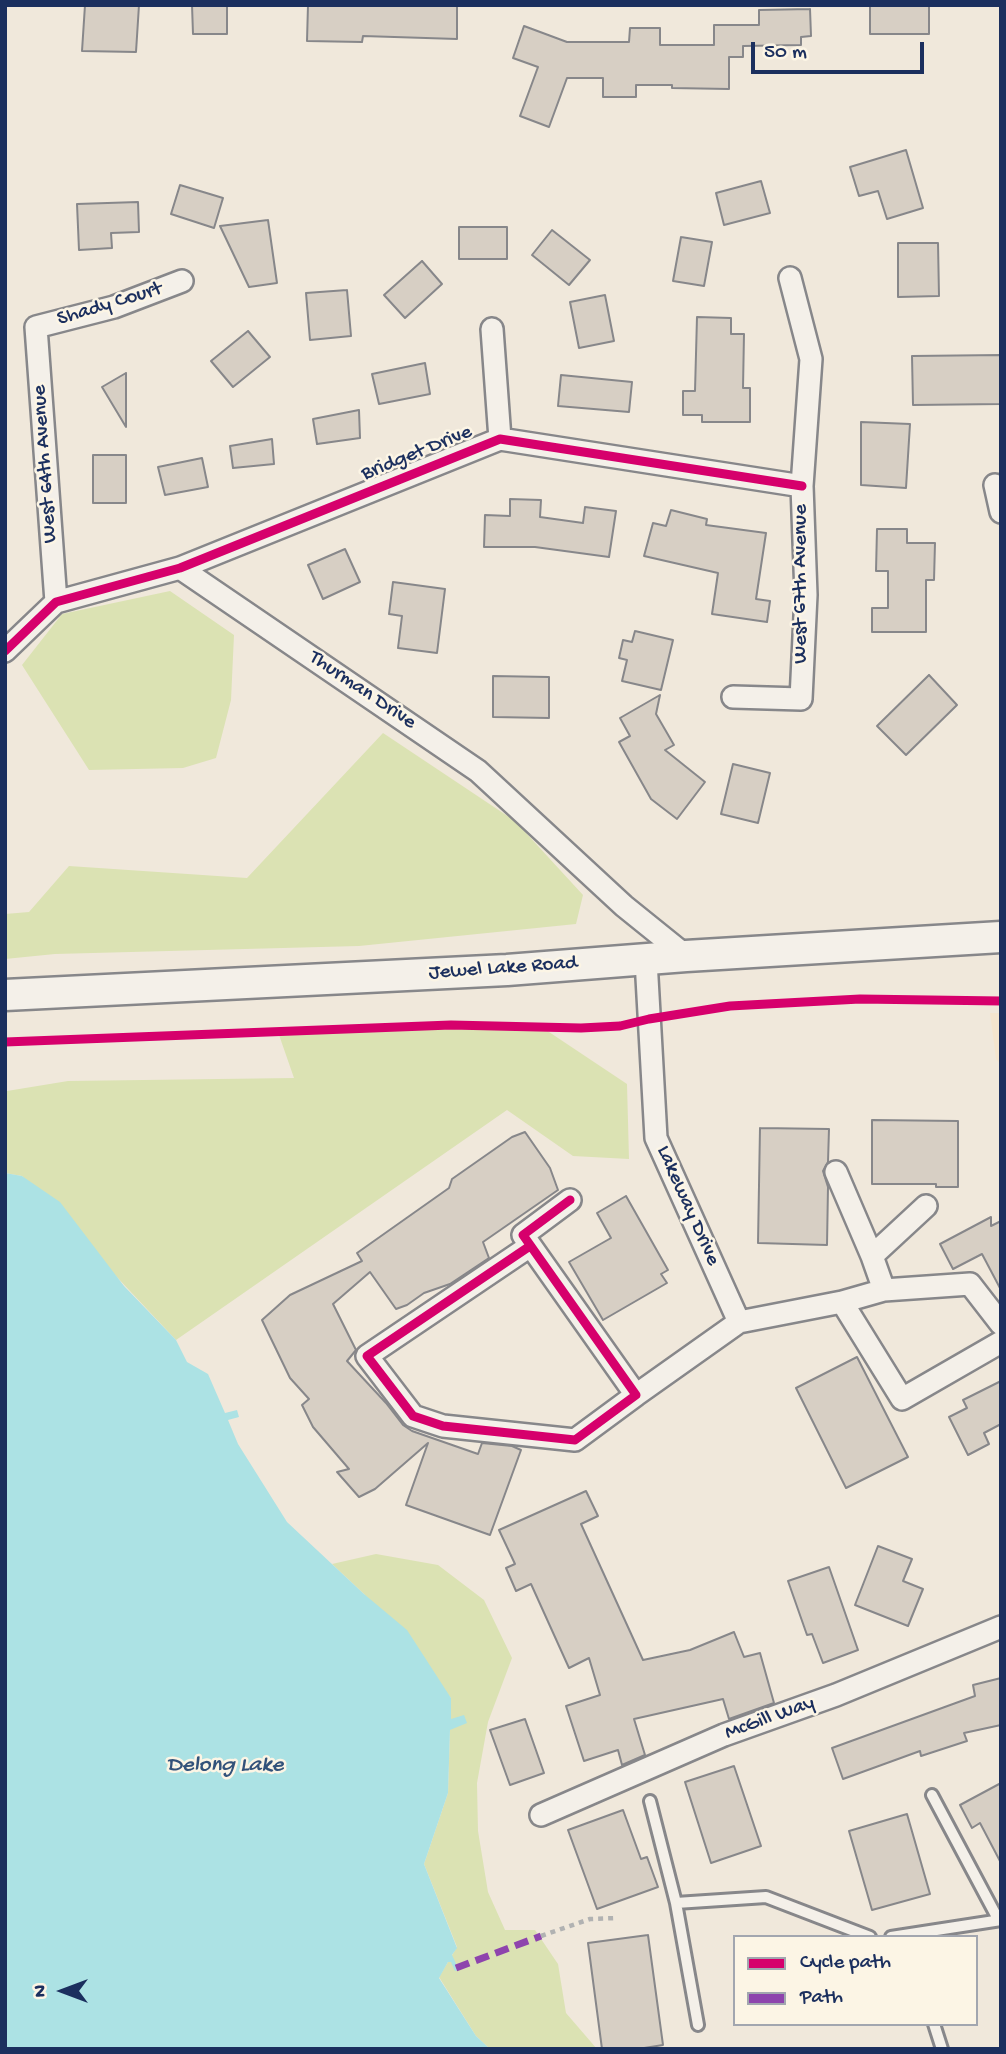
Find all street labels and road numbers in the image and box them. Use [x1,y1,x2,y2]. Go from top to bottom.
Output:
street label: Shady Court [54,277,166,333]
street label: West 64th Avenue [28,384,64,544]
street label: Bridget Drive [358,420,476,488]
street label: West 67th Avenue [789,504,815,664]
street label: Thurman Drive [304,646,420,736]
street label: Jewel Lake Road [428,951,578,987]
street label: Lakeway Drive [649,1142,725,1270]
street label: McGill Way [722,1691,818,1747]

